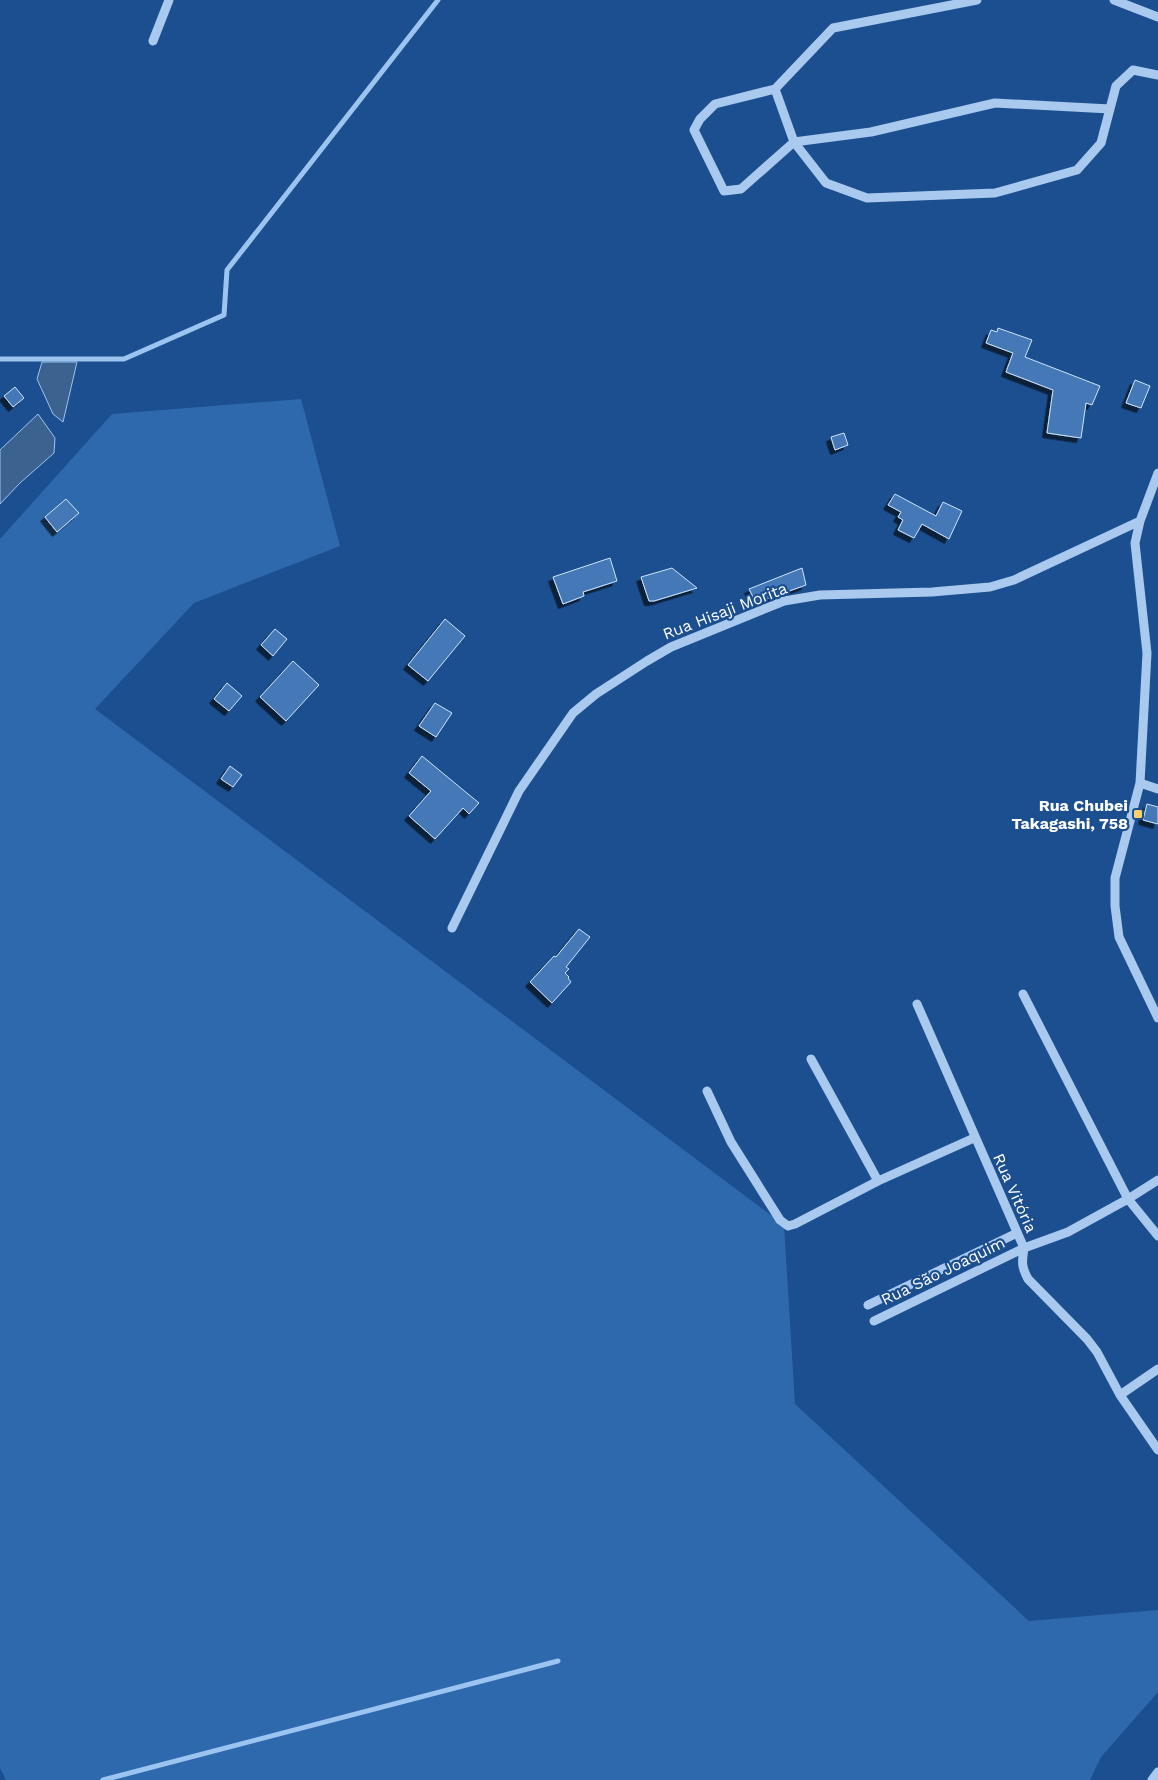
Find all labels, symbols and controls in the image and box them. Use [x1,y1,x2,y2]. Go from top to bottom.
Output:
street label: Rua Hisaji Morita [660,579,790,643]
place label: Rua Chubei Takagashi, 758 [1011,796,1128,833]
marker: Rua Chubei Takagashi, 758 [1132,808,1144,820]
street label: Rua Vitória [989,1150,1041,1236]
street label: Rua São Joaquim [878,1233,1008,1309]

